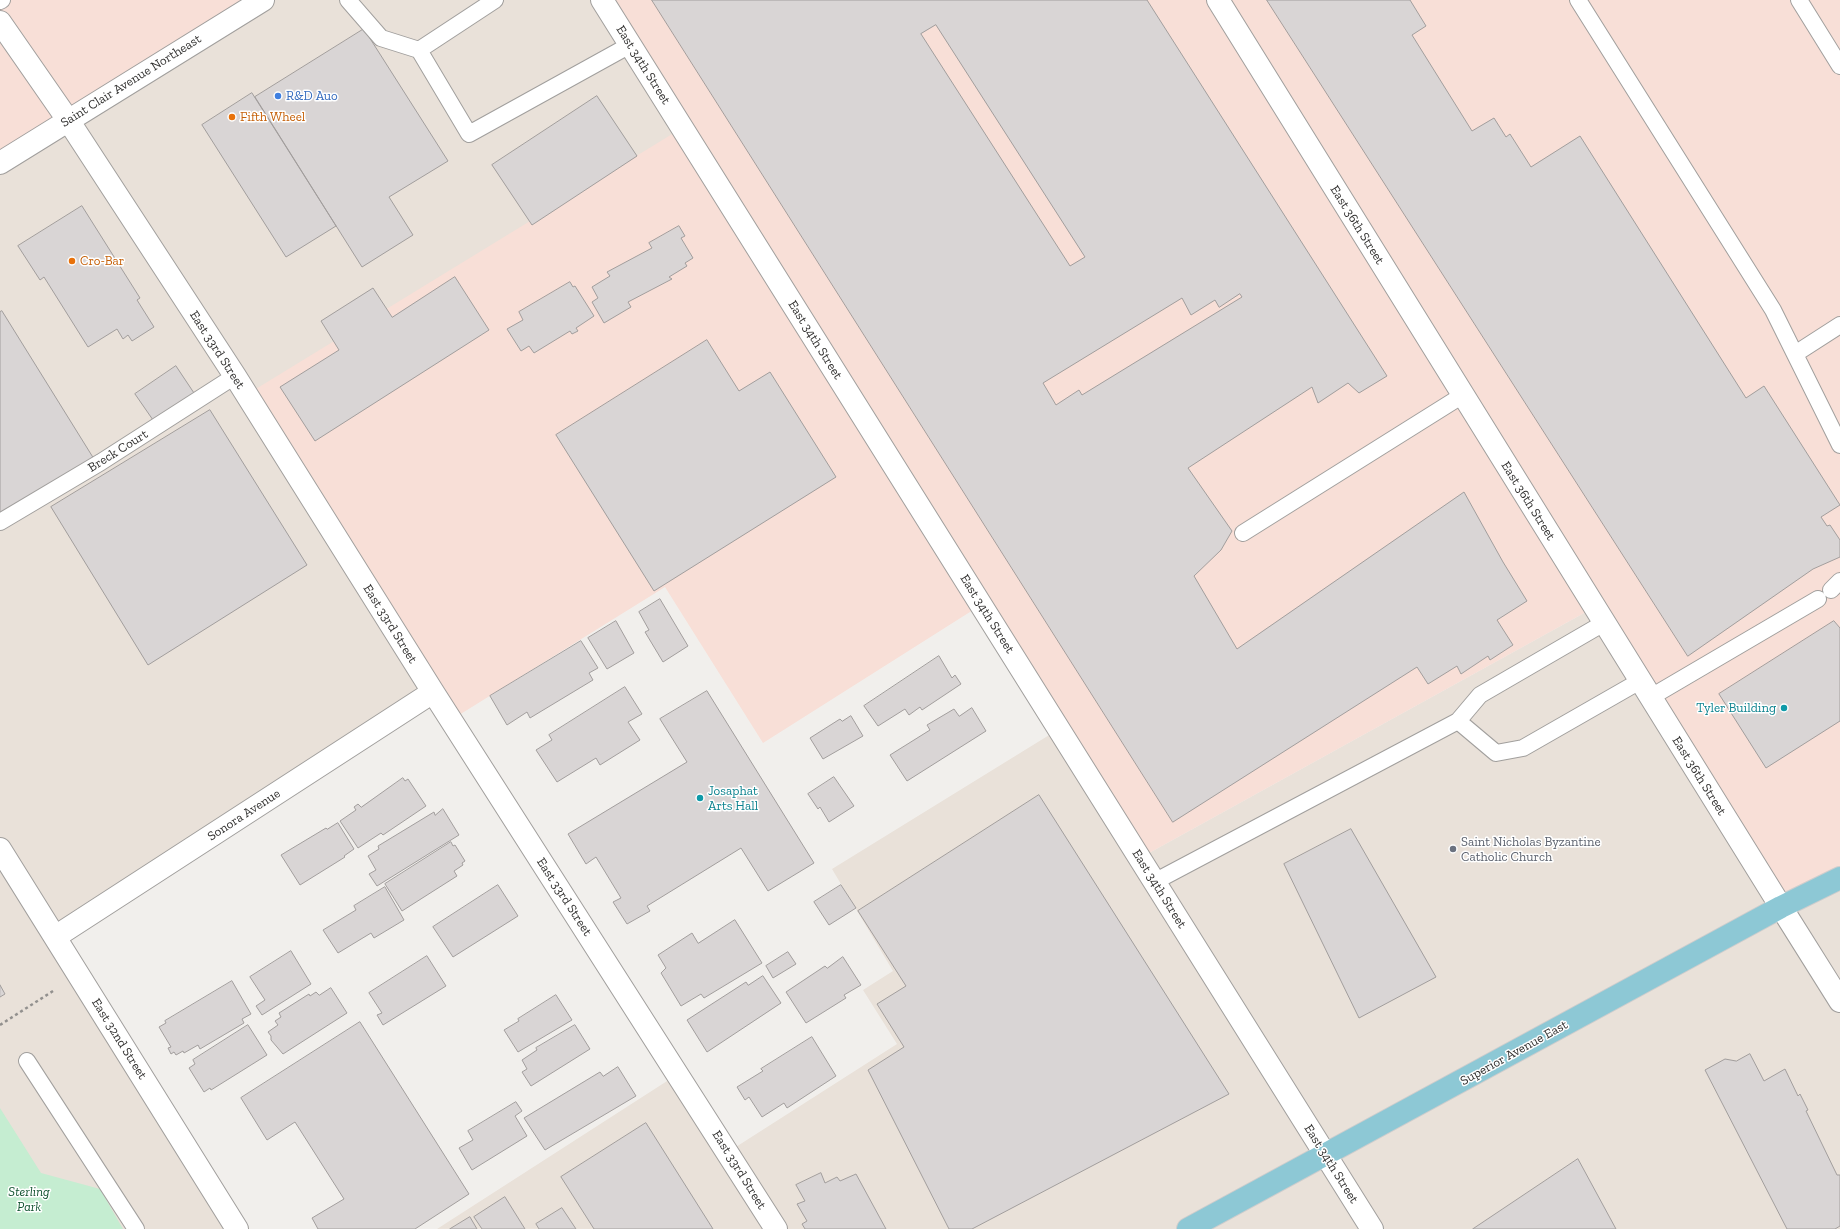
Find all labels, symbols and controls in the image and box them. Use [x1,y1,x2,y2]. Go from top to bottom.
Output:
street label: East 34th Street [613,23,673,107]
street label: Saint Clair Avenue Northeast [58,31,204,131]
place label: R&D Auo [286,88,338,104]
marker: R&D Auo [273,91,283,101]
place label: Fifth Wheel [240,109,305,125]
marker: Fifth Wheel [227,112,237,122]
street label: East 36th Street [1327,183,1387,267]
place label: Cro-Bar [80,253,124,269]
marker: Cro-Bar [67,256,77,266]
street label: East 34th Street [785,298,845,382]
street label: East 33rd Street [186,308,248,392]
street label: Breck Court [85,426,151,476]
street label: East 36th Street [1498,459,1558,543]
street label: East 34th Street [957,572,1017,656]
street label: East 33rd Street [360,582,420,666]
place label: Tyler Building [1696,700,1776,716]
marker: Tyler Building [1779,703,1789,713]
street label: East 36th Street [1669,734,1729,818]
place label: Josaphat Arts Hall [708,783,758,814]
street label: Sonora Avenue [205,786,283,844]
marker: Josaphat Arts Hall [695,793,705,803]
place label: Saint Nicholas Byzantine Catholic Church [1461,834,1601,865]
marker: Saint Nicholas Byzantine Catholic Church [1448,844,1458,854]
street label: East 34th Street [1129,847,1189,931]
street label: East 33rd Street [533,855,595,939]
street label: East 32nd Street [88,996,150,1082]
street label: Superior Avenue East [1458,1017,1570,1089]
street label: East 34th Street [1301,1122,1361,1206]
street label: East 33rd Street [709,1128,769,1212]
park label: Sterling Park [8,1184,50,1215]

